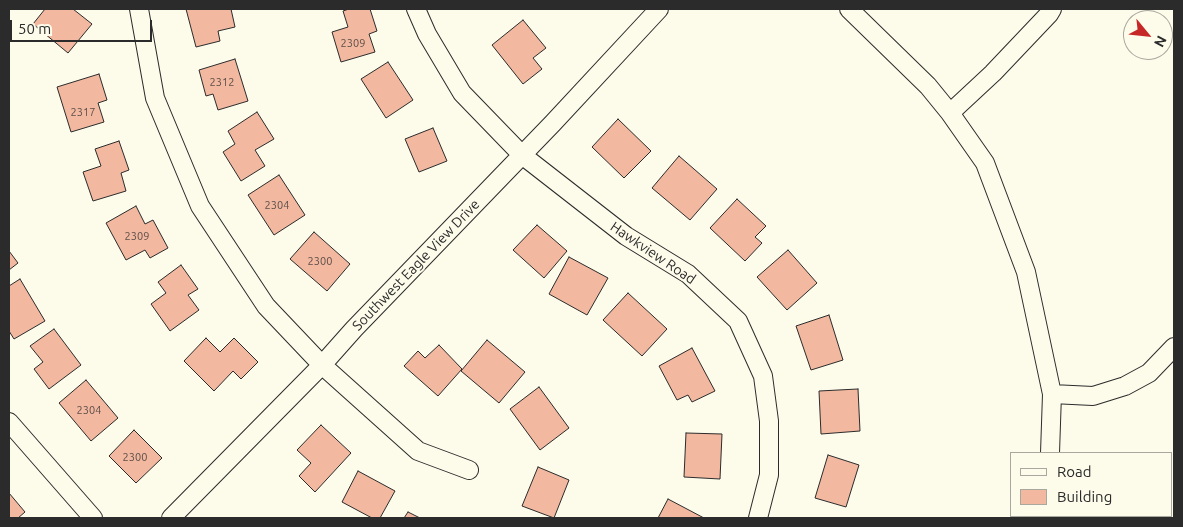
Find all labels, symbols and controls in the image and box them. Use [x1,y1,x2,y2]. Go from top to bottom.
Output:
scale bar [12,10,155,42]
north arrow [1123,10,1173,60]
text: 50 m [18,20,51,37]
text: N [1151,33,1170,50]
house number: 2309 [341,36,365,50]
house number: 2312 [210,75,234,89]
house number: 2317 [71,105,95,119]
street label: Southwest Eagle View Drive [349,196,483,334]
house number: 2304 [265,198,289,212]
street label: Hawkview Road [607,218,699,288]
house number: 2309 [125,229,149,243]
house number: 2300 [308,254,332,268]
house number: 2304 [77,403,101,417]
house number: 2300 [123,450,147,464]
legend [1010,452,1173,517]
text: Road [1057,463,1092,480]
text: Building [1057,488,1112,505]

